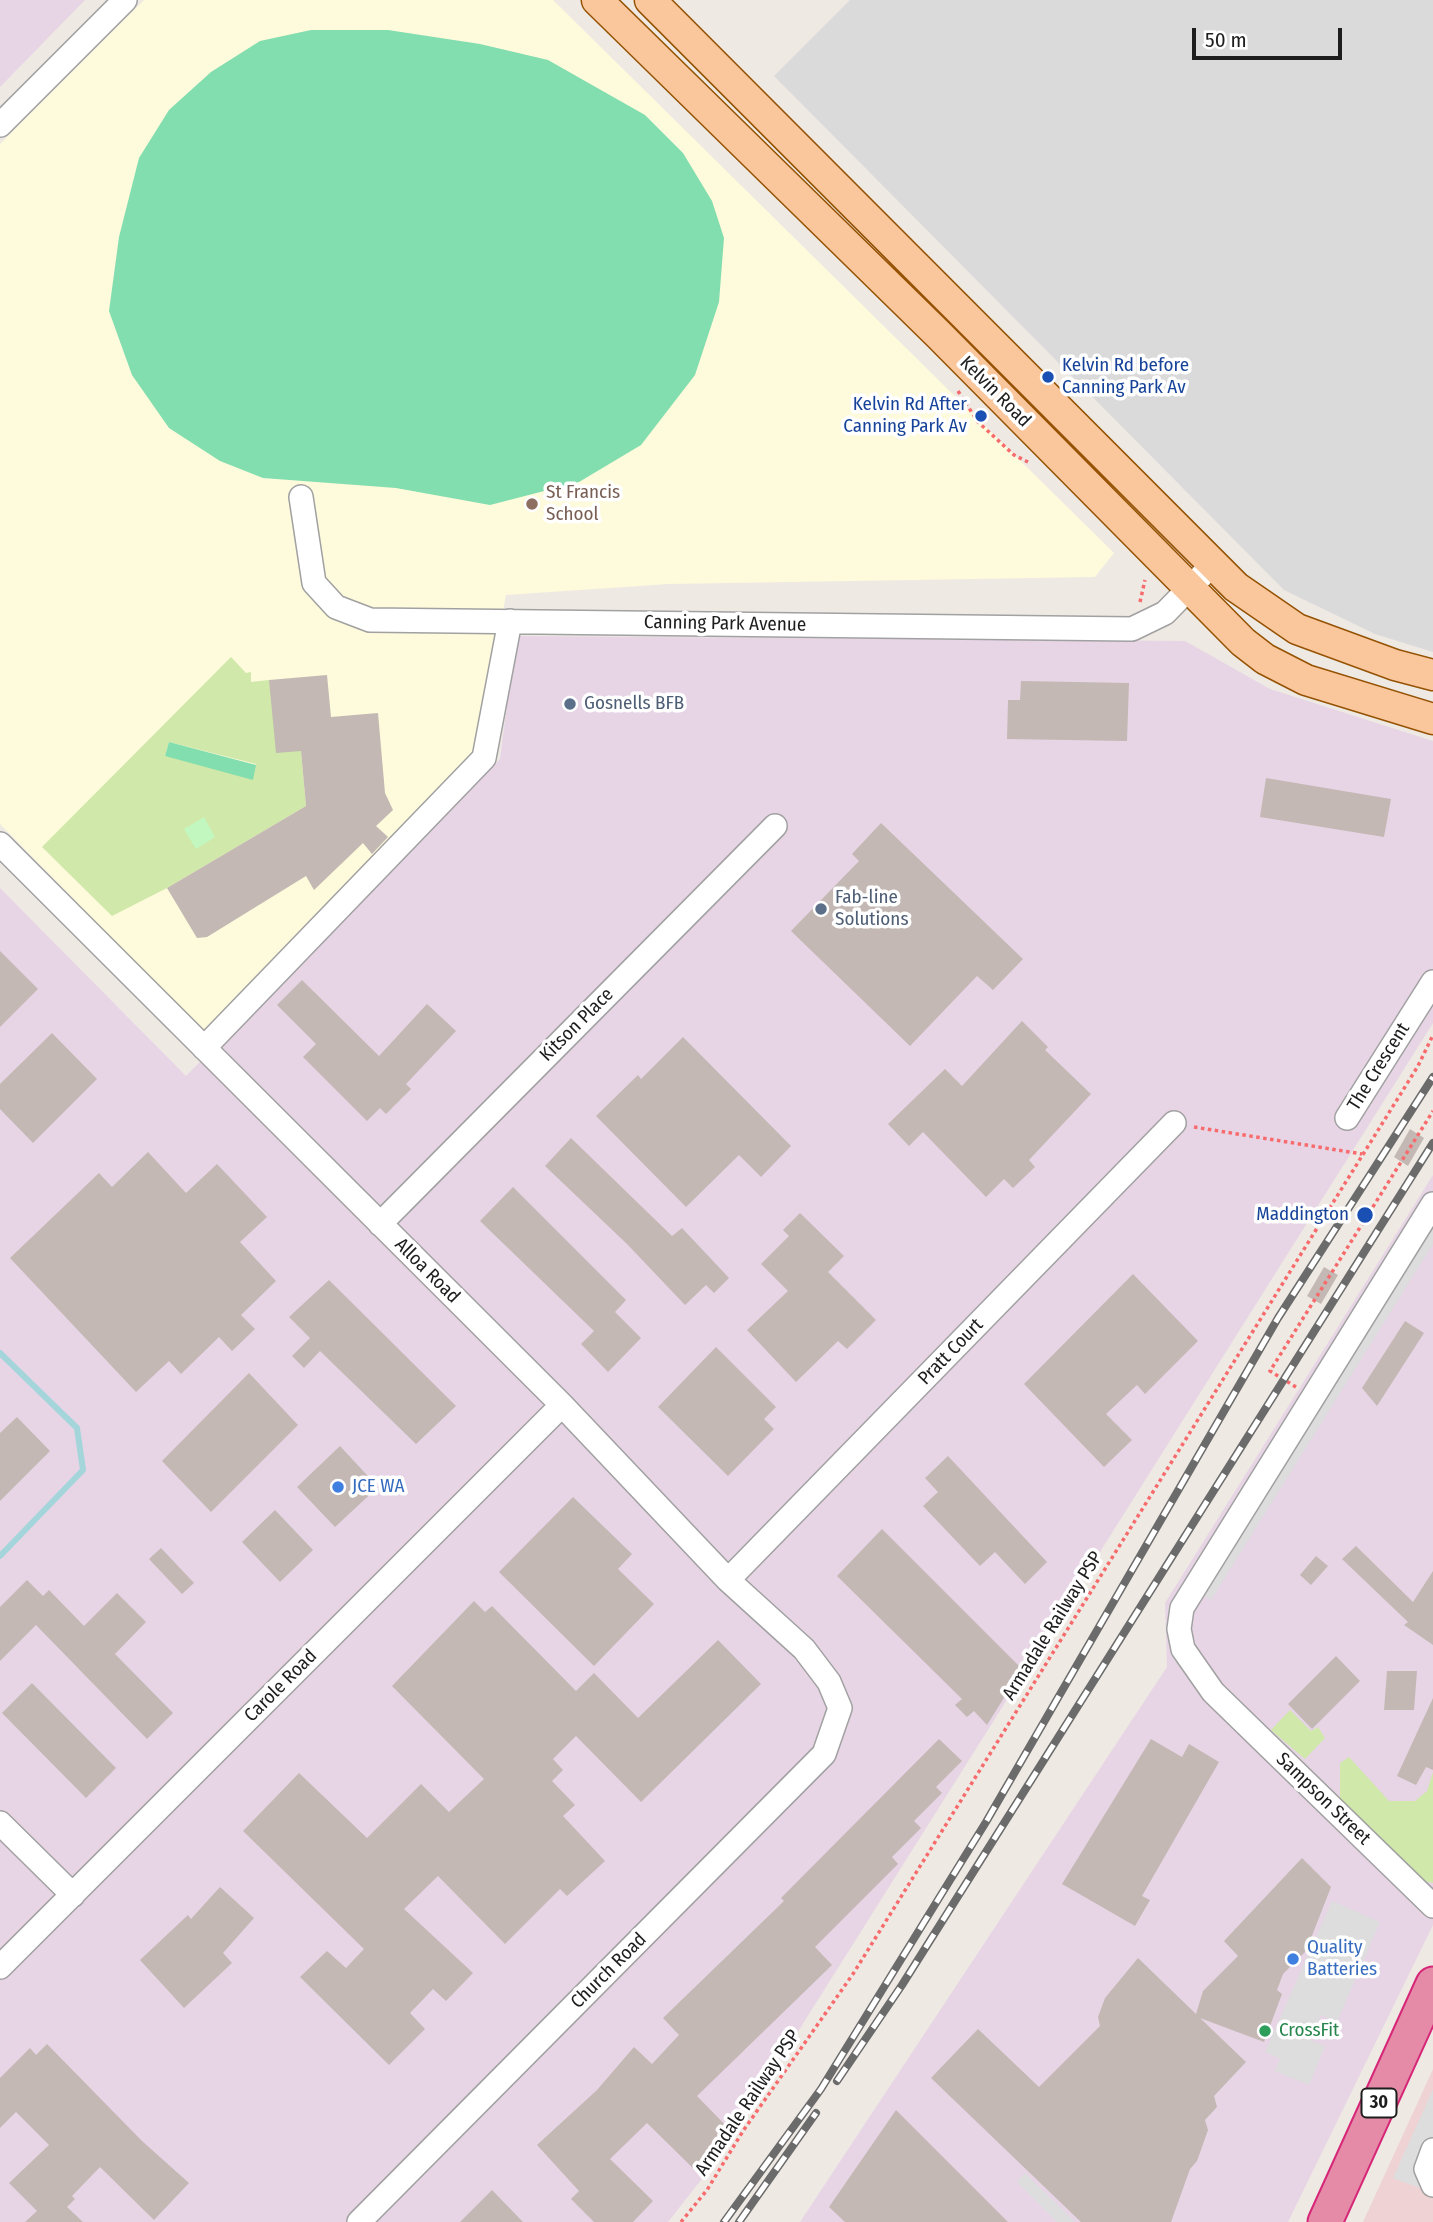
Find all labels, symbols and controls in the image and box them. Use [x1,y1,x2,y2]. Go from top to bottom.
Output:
scale bar [1195,14,1346,58]
text: 50 m [1205,27,1247,53]
street label: Kelvin Road [955,352,1035,432]
place label: Kelvin Rd before Canning Park Av [1062,355,1189,399]
marker: Kelvin Rd before Canning Park Av [1040,369,1056,385]
place label: Kelvin Rd After Canning Park Av [843,394,967,438]
marker: Kelvin Rd After Canning Park Av [973,408,989,424]
place label: St Francis School [546,482,620,526]
marker: St Francis School [524,496,540,512]
street label: Canning Park Avenue [644,611,806,637]
place label: Gosnells BFB [584,693,684,715]
marker: Gosnells BFB [562,696,578,712]
place label: Fab-line Solutions [835,887,908,931]
marker: Fab-line Solutions [813,901,829,917]
street label: Kitson Place [535,983,619,1067]
street label: The Crescent [1343,1019,1415,1115]
place label: Maddington [1256,1204,1349,1226]
marker: Maddington [1355,1205,1375,1225]
street label: Alloa Road [390,1234,464,1308]
street label: Pratt Court [914,1314,988,1390]
place label: JCE WA [352,1476,404,1498]
marker: JCE WA [330,1479,346,1495]
street label: Armadale Railway PSP [998,1547,1108,1705]
street label: Carole Road [240,1645,322,1727]
street label: Sampson Street [1271,1748,1375,1850]
street label: Church Road [566,1928,652,2014]
place label: Quality Batteries [1307,1937,1377,1981]
marker: Quality Batteries [1285,1951,1301,1967]
place label: CrossFit [1279,2020,1339,2042]
marker: CrossFit [1257,2023,1273,2039]
street label: Armadale Railway PSP [691,2026,805,2180]
road number: 30 [1362,2088,1396,2118]

